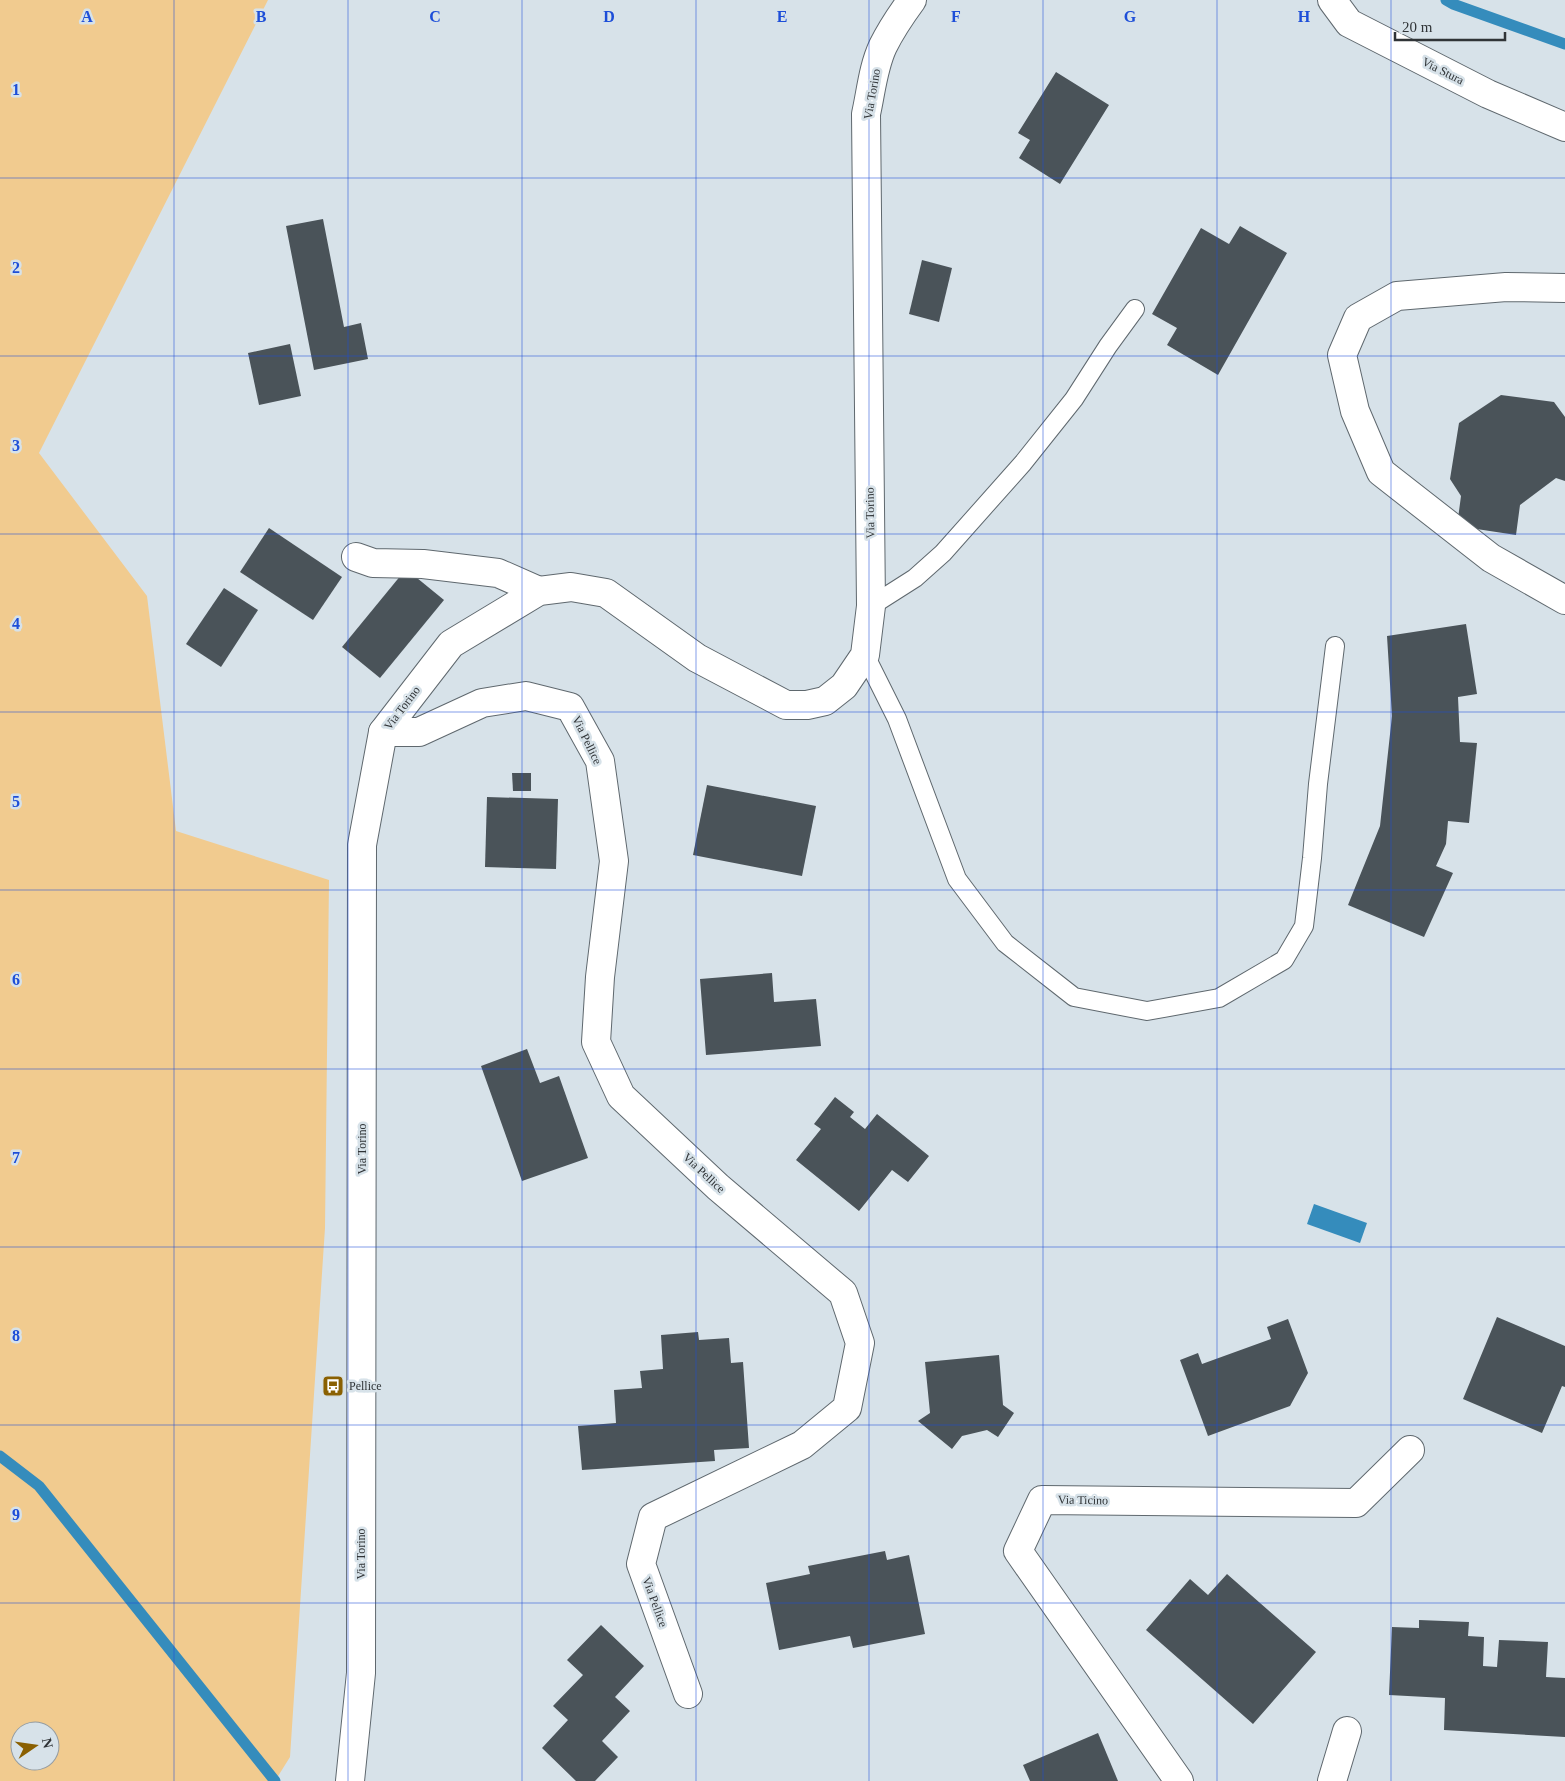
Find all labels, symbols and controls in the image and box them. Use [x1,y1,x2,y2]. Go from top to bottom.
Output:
text: A [81,8,93,25]
text: B [256,8,267,25]
text: C [429,8,441,25]
text: D [603,8,615,25]
text: E [777,8,787,25]
text: F [951,8,961,25]
text: G [1124,8,1137,25]
text: H [1298,8,1311,25]
scale bar [1395,10,1505,42]
text: 20 m [1402,19,1433,35]
street label: Via Stura [1420,55,1467,88]
street label: Via Torino [861,68,883,120]
text: 1 [12,81,20,98]
text: 2 [12,259,20,276]
text: 3 [12,437,20,454]
street label: Via Torino [863,487,877,539]
text: 4 [12,615,20,632]
street label: Via Torino [381,683,423,733]
street label: Via Pellice [569,713,605,767]
text: 5 [12,793,20,810]
text: 6 [12,971,20,988]
street label: Via Torino [355,1123,369,1175]
text: 7 [12,1149,20,1166]
street label: Via Pellice [680,1150,728,1196]
text: 8 [12,1327,20,1344]
bus stop icon: Pellice [321,1374,345,1398]
place label: Pellice [349,1379,382,1393]
street label: Via Ticino [1058,1493,1108,1507]
text: 9 [12,1506,20,1523]
street label: Via Torino [354,1528,368,1580]
street label: Via Pellice [639,1575,671,1629]
north arrow [10,1721,60,1771]
text: N [39,1737,56,1750]

